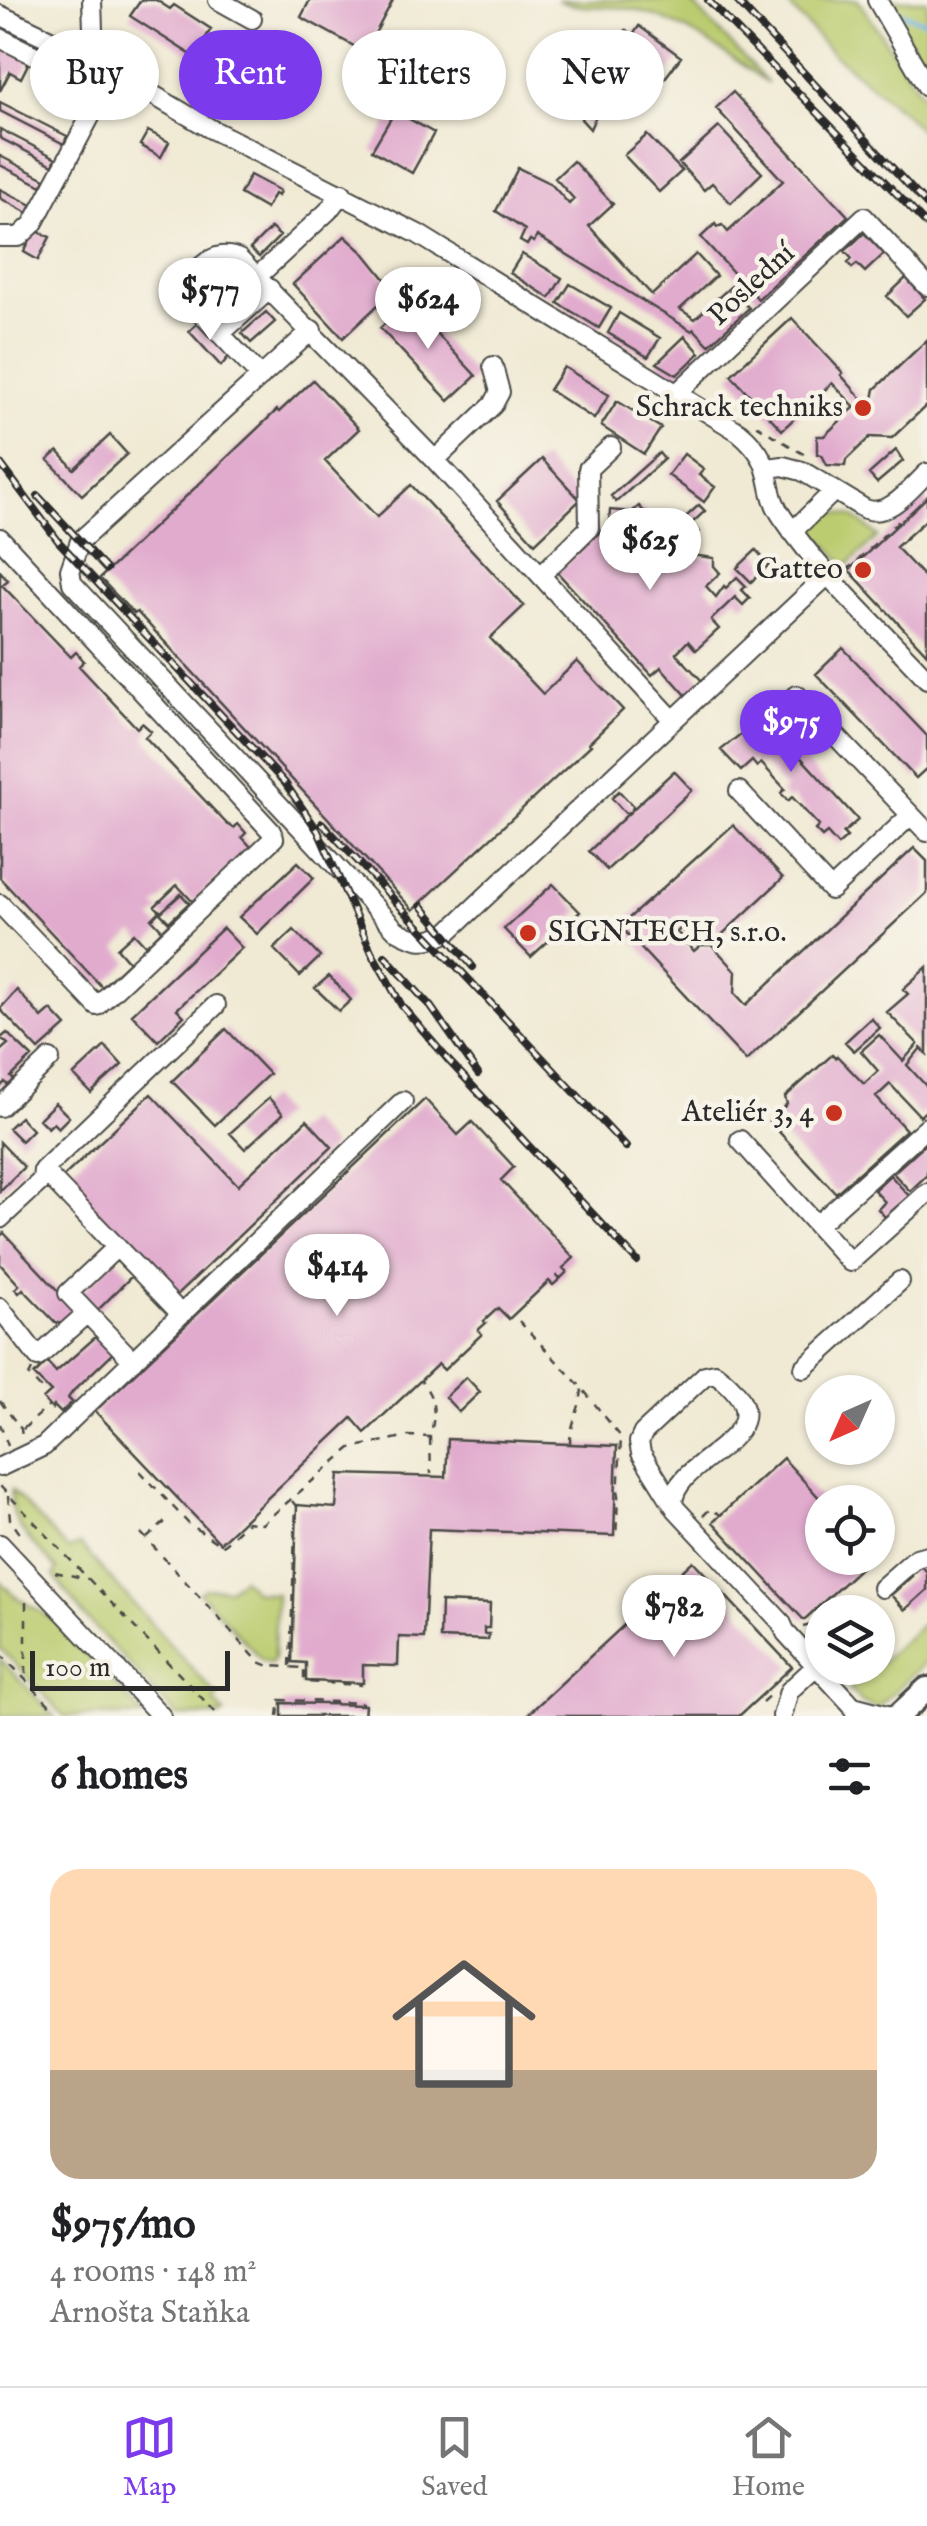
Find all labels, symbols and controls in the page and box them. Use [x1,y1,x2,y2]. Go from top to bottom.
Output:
chip: Buy [30,30,159,120]
chip: Rent [179,30,322,120]
chip: Filters [342,30,506,120]
chip: New [526,30,664,120]
street label: Poslední [701,234,805,335]
pin: $577 [151,258,269,343]
pin: $624 [369,267,487,352]
text: $577 [180,270,240,311]
text: $624 [397,279,459,320]
place label: Schrack techniks [636,389,843,427]
marker: Schrack techniks [852,397,874,419]
pin: $625 [591,508,709,593]
text: $625 [621,520,679,561]
place label: Gatteo [756,551,843,589]
marker: Gatteo [852,559,874,581]
pin: $975 [732,690,850,775]
text: $975 [762,702,820,743]
place label: SIGNTECH, s.r.o. [548,914,787,952]
marker: SIGNTECH, s.r.o. [517,922,539,944]
place label: Ateliér 3, 4 [681,1094,814,1132]
marker: Ateliér 3, 4 [823,1102,845,1124]
pin: $414 [278,1234,396,1319]
text: $414 [306,1246,368,1287]
north arrow [805,1375,895,1465]
map controls [805,1375,895,1685]
button: locate [805,1485,895,1575]
pin: $782 [615,1575,733,1660]
text: $782 [644,1587,704,1628]
button: layers [805,1595,895,1685]
scale bar [30,1646,230,1690]
text: 100 m [45,1651,111,1686]
icon: filters [822,1749,877,1804]
text: 6 homes [50,1750,188,1803]
icon: home [374,1934,554,2114]
text: $975/mo [50,2199,196,2252]
text: 4 rooms · 148 m² [50,2252,257,2293]
text: Arnošta Staňka [50,2293,250,2334]
tab: Map [122,2410,177,2505]
tab: Saved [421,2410,488,2505]
tab: Home [732,2410,805,2505]

